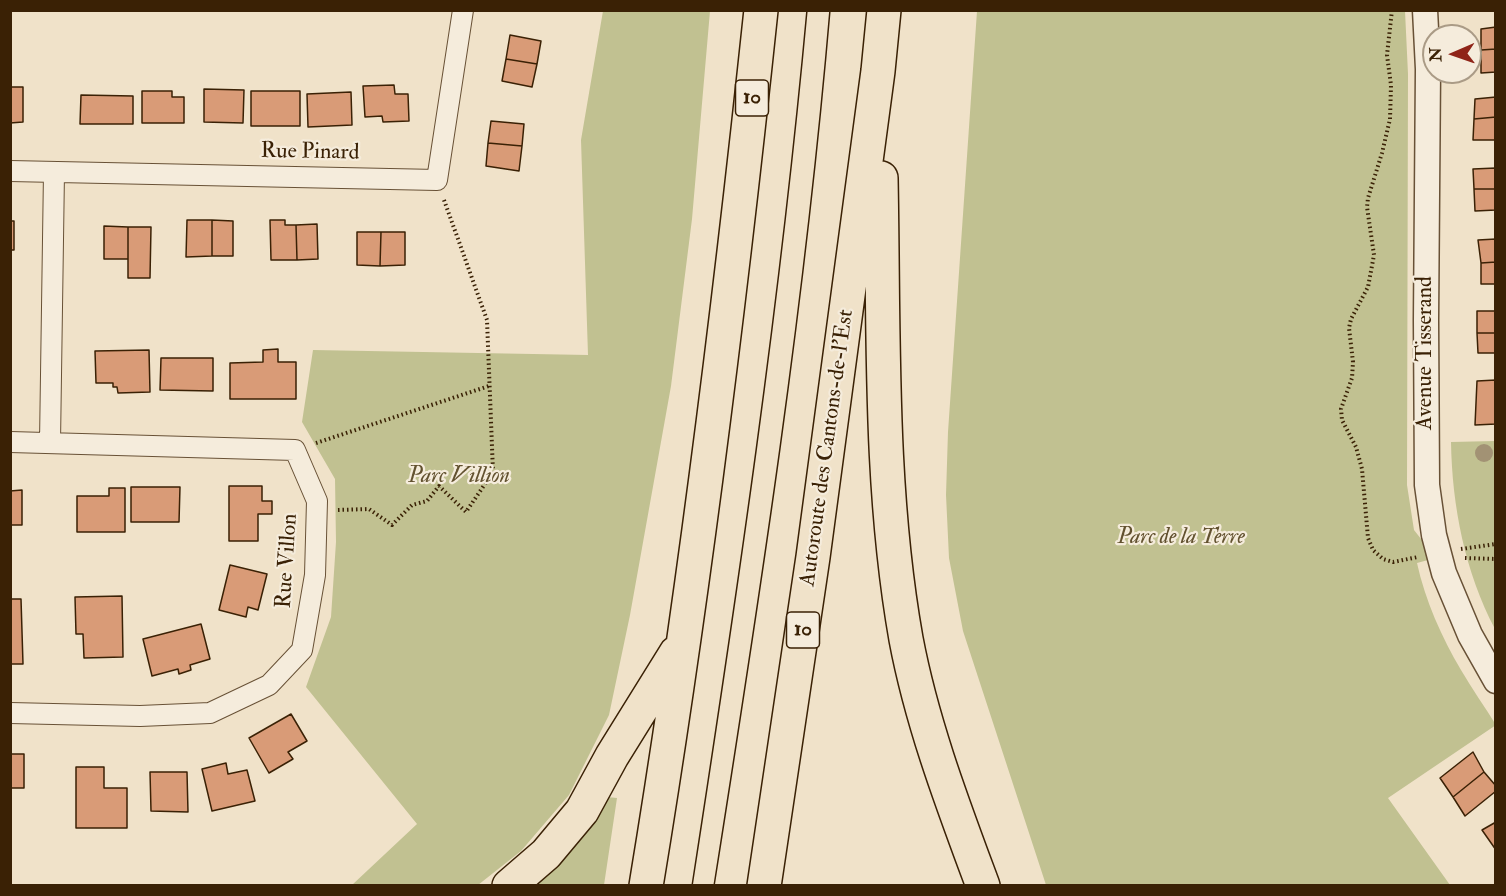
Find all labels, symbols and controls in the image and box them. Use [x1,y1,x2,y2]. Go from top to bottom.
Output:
north arrow [1422,24,1482,84]
text: N [1426,47,1446,62]
road number: 10 [736,80,768,116]
street label: Rue Pinard [260,139,360,167]
street label: Avenue Tisserand [1413,276,1439,430]
street label: Autoroute des Cantons-de-l'Est [796,308,860,588]
park label: Parc Villion [408,464,510,490]
street label: Rue Villon [272,513,304,609]
park label: Parc de la Terre [1117,525,1245,551]
road number: 10 [786,612,820,648]

